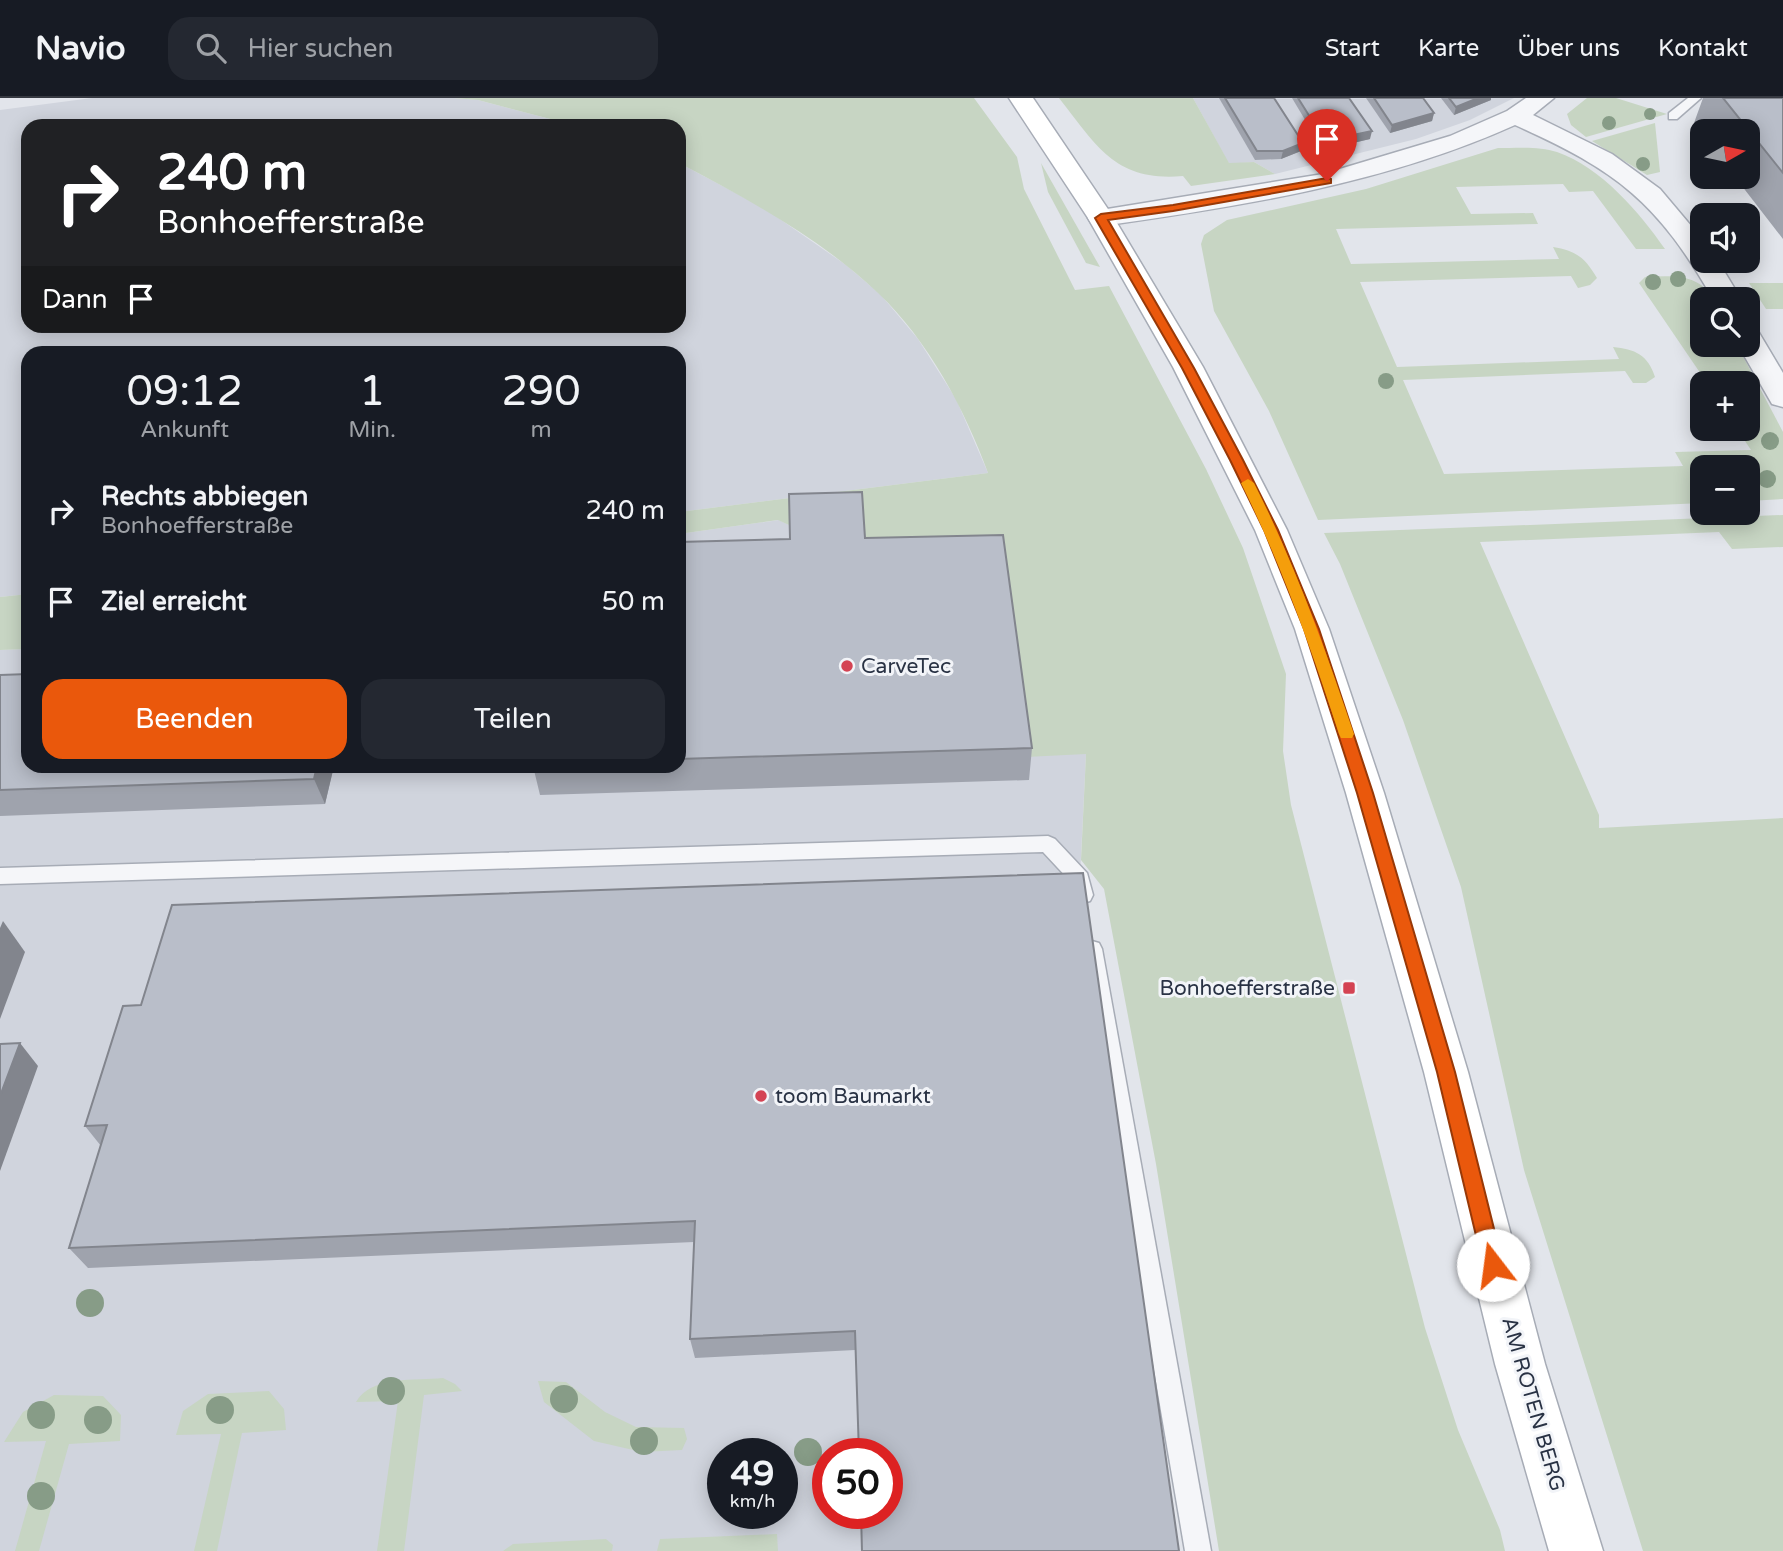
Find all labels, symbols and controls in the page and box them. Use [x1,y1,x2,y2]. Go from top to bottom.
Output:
search box [168,17,658,80]
text: Navio [35,29,126,68]
icon: search [192,29,230,67]
text: Hier suchen [248,33,393,64]
text: Start [1325,34,1380,63]
text: Karte [1418,34,1479,63]
text: Über uns [1517,34,1620,63]
text: Kontakt [1658,34,1748,63]
pin [1297,109,1357,181]
north arrow [1690,119,1760,189]
map controls [1690,119,1760,525]
icon: arrive [1308,120,1346,158]
text: 240 m [157,144,307,203]
icon: right [42,147,133,238]
button: sound [1690,203,1760,273]
text: Bonhoefferstraße [157,204,425,242]
icon: arrive [122,280,160,318]
text: Dann [42,284,108,315]
button: search [1690,287,1760,357]
text: 09:12 [126,366,243,417]
text: 1 [359,366,385,417]
text: 290 [501,366,581,417]
button: + [1690,371,1760,441]
text: Ankunft [140,416,229,444]
text: Min. [348,416,396,444]
text: m [530,416,552,444]
button: − [1690,455,1760,525]
text: Rechts abbiegen [101,481,308,512]
icon: right [42,492,80,530]
text: 240 m [585,495,665,526]
text: Bonhoefferstraße [101,512,293,540]
icon: arrive [42,583,80,621]
text: Ziel erreicht [101,586,247,617]
text: 50 m [602,586,665,617]
place label: CarveTec [861,654,951,679]
marker: CarveTec [839,658,855,674]
button: Beenden [42,679,347,759]
button: Teilen [361,679,665,759]
place label: Bonhoefferstraße [1159,976,1335,1001]
marker: Bonhoefferstraße [1341,980,1357,996]
place label: toom Baumarkt [775,1084,931,1109]
marker: toom Baumarkt [753,1088,769,1104]
position arrow [1456,1228,1530,1302]
street label: AM ROTEN BERG [1496,1314,1570,1494]
speed limit sign: 50 [812,1438,903,1529]
text: 49 [731,1453,774,1495]
text: km/h [730,1490,775,1512]

